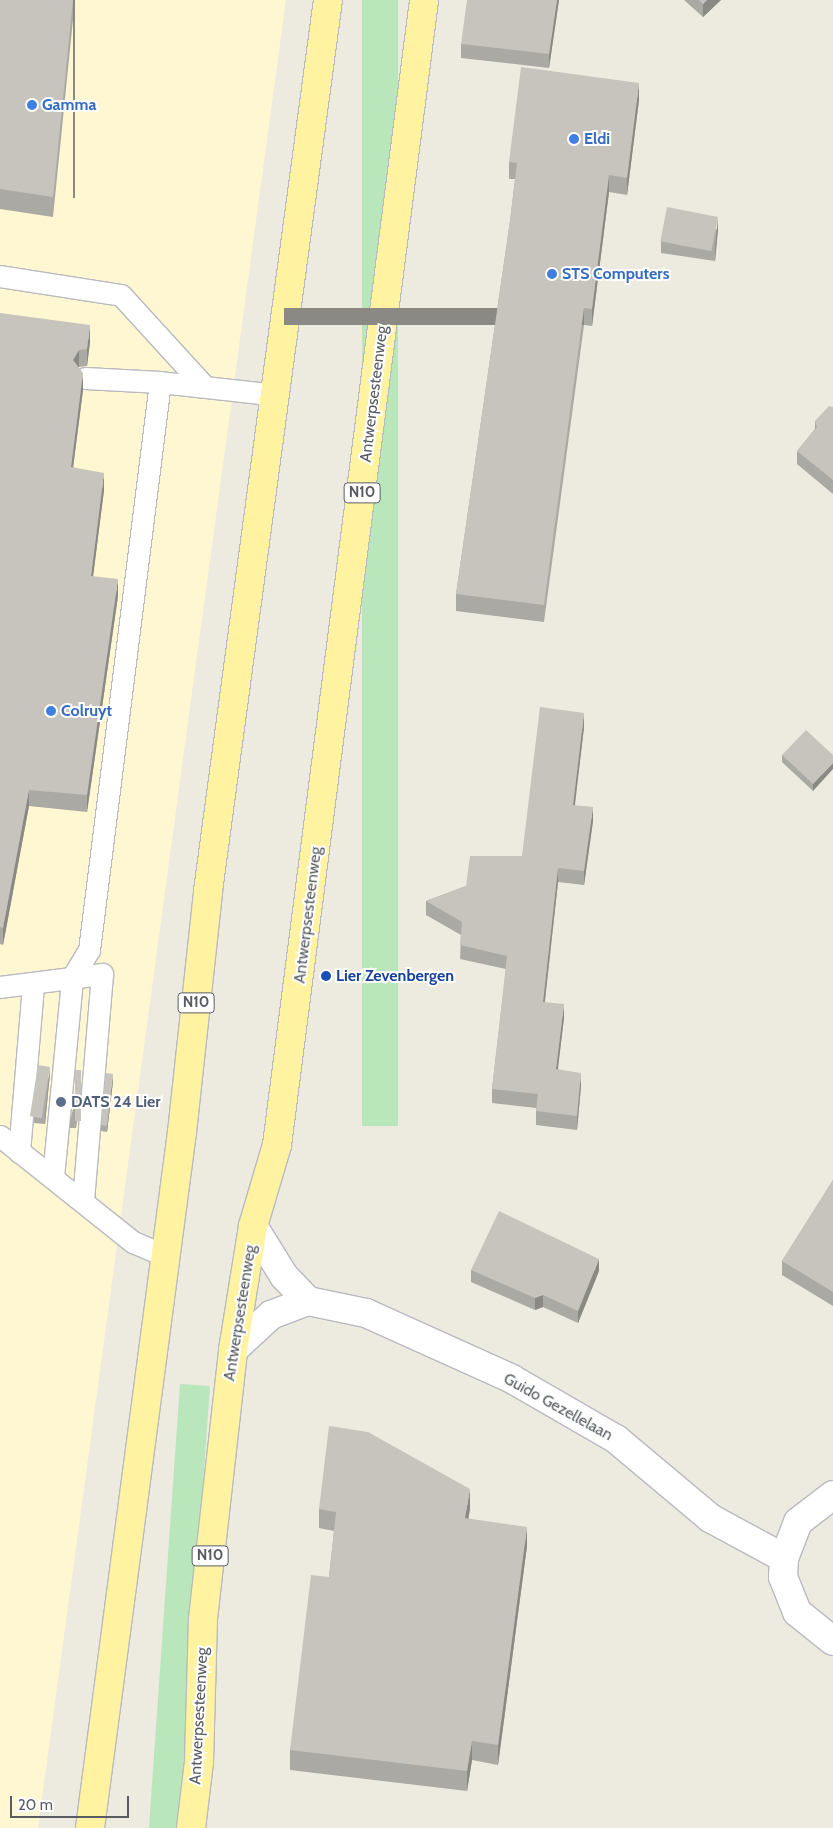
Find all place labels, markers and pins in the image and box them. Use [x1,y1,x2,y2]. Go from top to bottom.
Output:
place label: Gamma [42,95,96,115]
marker: Gamma [26,99,38,111]
place label: Eldi [584,129,610,149]
marker: Eldi [568,133,580,145]
place label: STS Computers [562,264,669,284]
marker: STS Computers [546,268,558,280]
place label: Colruyt [61,701,112,721]
marker: Colruyt [45,705,57,717]
place label: Lier Zevenbergen [336,966,454,986]
marker: Lier Zevenbergen [320,970,332,982]
place label: DATS 24 Lier [71,1092,161,1112]
marker: DATS 24 Lier [55,1096,67,1108]

